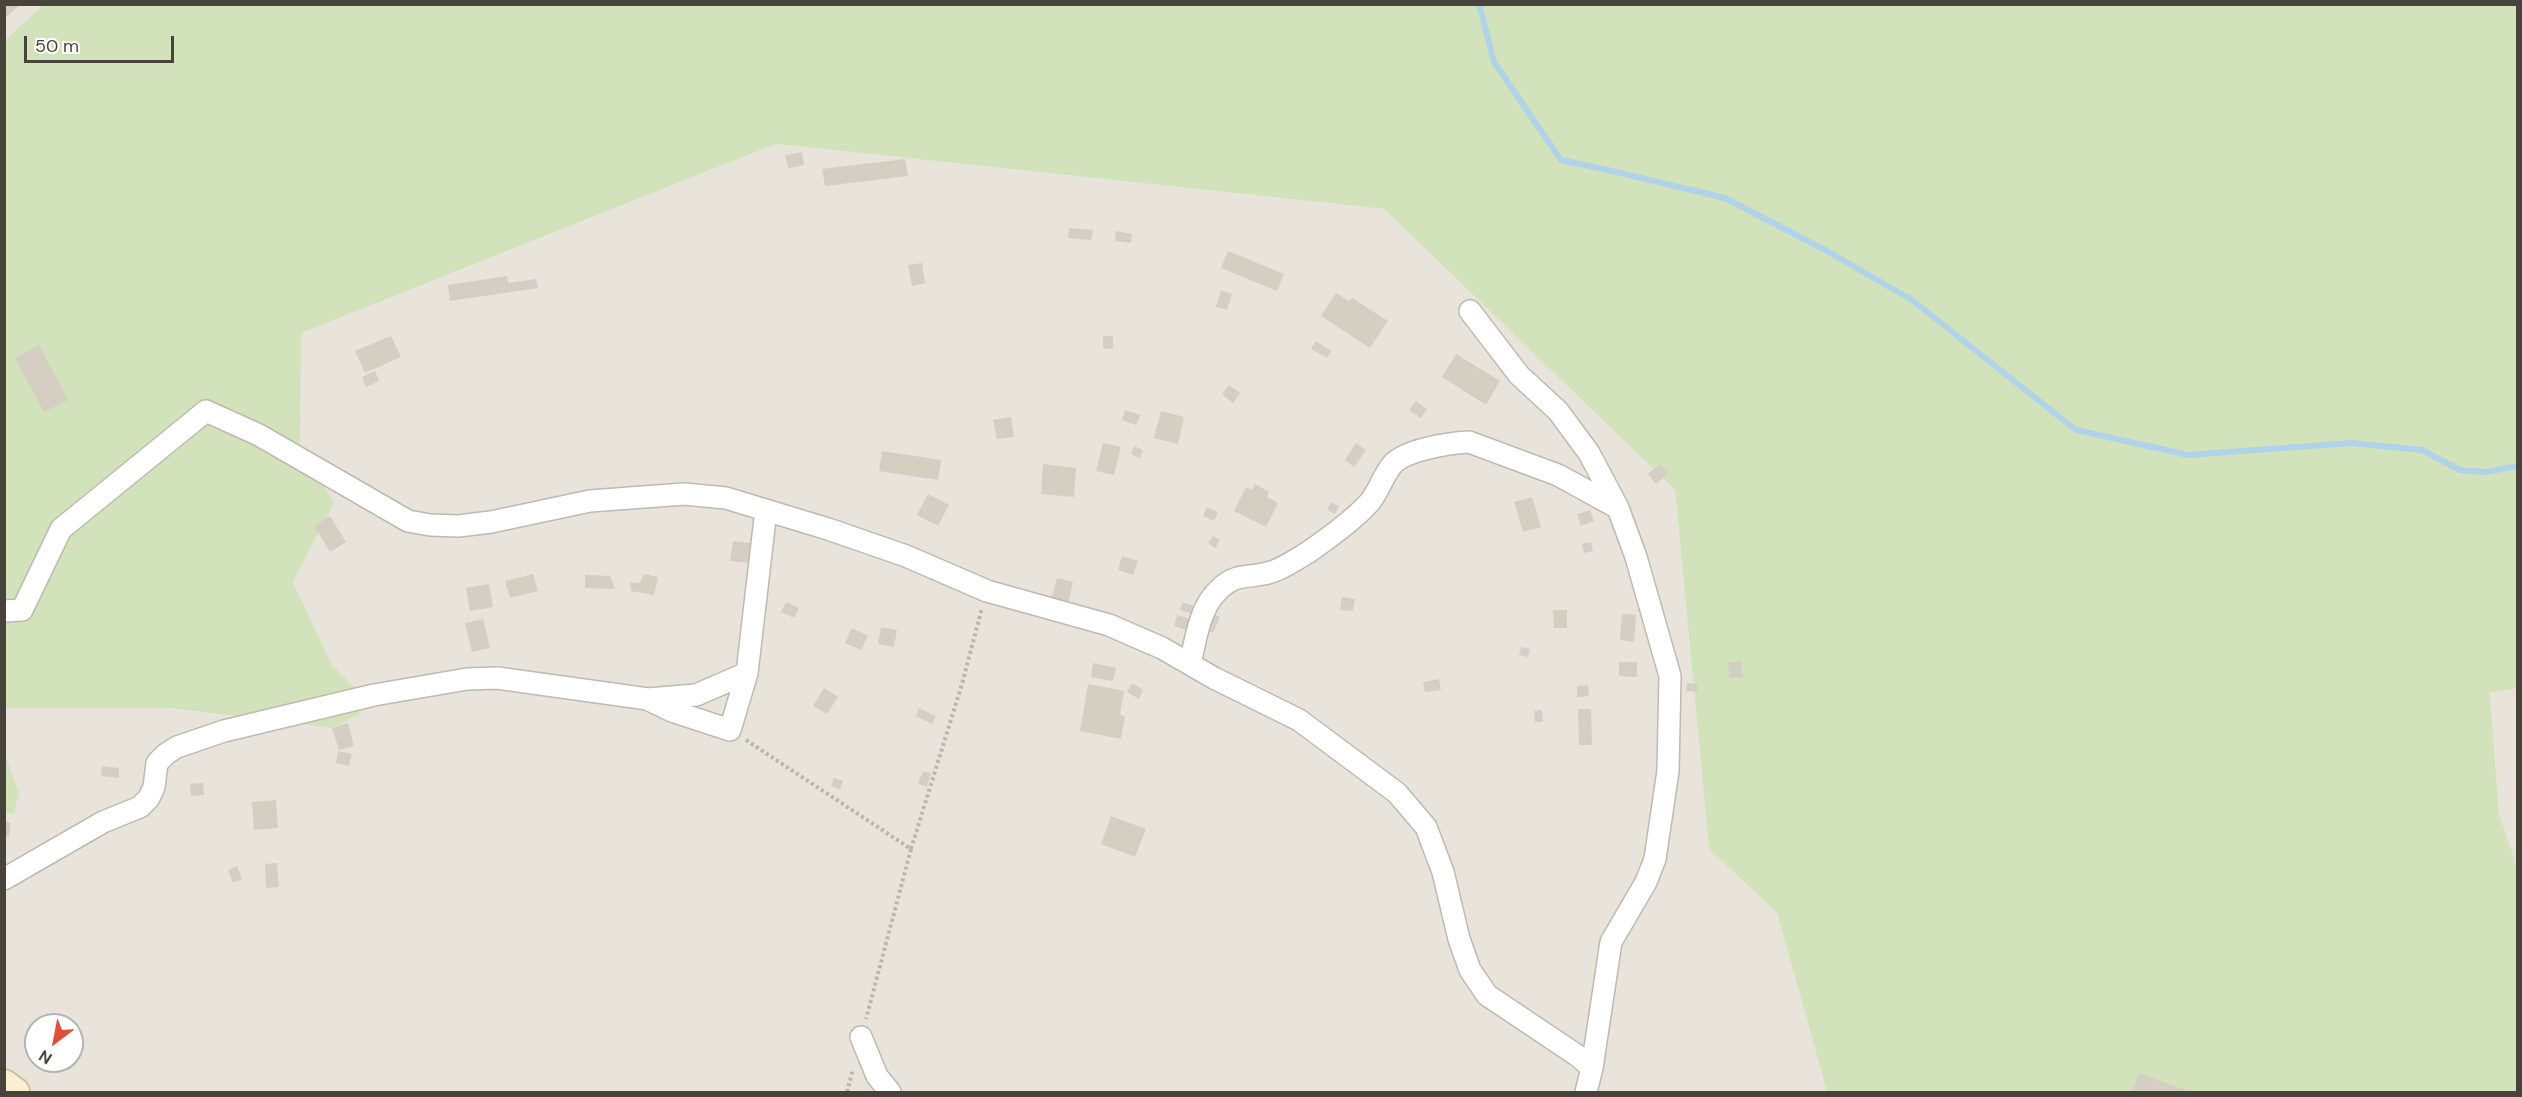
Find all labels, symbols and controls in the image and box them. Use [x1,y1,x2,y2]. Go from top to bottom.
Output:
scale bar [27,24,177,62]
text: 50 m [35,34,79,58]
north arrow [24,1013,84,1073]
text: N [35,1045,56,1069]

